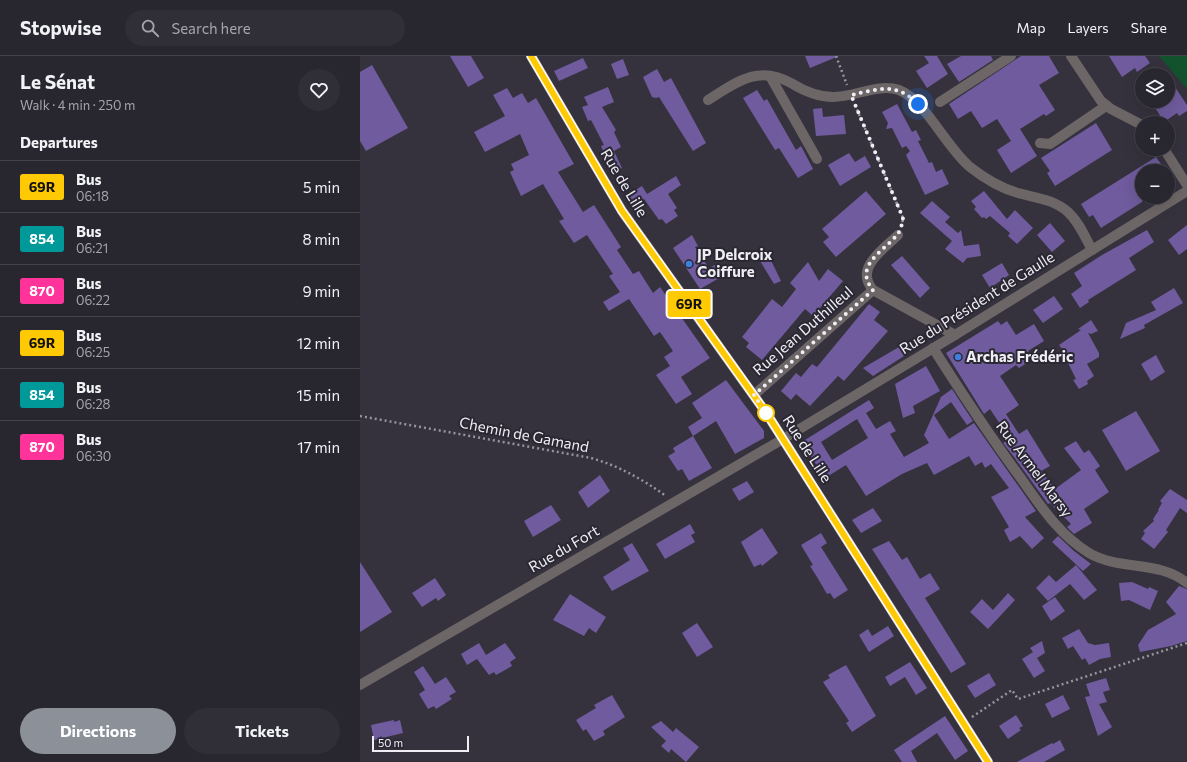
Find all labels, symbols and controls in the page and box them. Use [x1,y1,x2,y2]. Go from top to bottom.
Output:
search box [125,10,405,46]
text: Stopwise [20,16,101,39]
icon: search [139,17,161,39]
text: Search here [171,19,251,37]
text: Map [1017,19,1045,36]
text: Layers [1067,19,1109,36]
text: Share [1131,19,1167,36]
map controls [1135,68,1175,204]
button: layers [1135,68,1175,108]
button: heart [298,69,340,111]
text: Le Sénat [20,70,95,93]
your location [908,94,928,114]
text: Walk · 4 min · 250 m [20,97,135,113]
button: + [1135,116,1175,156]
text: Departures [20,133,98,151]
street label: Rue de Lille [597,145,652,220]
button: − [1135,164,1175,204]
text: Bus [76,170,101,188]
text: 69R [29,178,55,195]
text: 5 min [303,178,340,196]
text: 06:18 [76,188,109,204]
text: Bus [76,222,101,240]
text: 854 [29,230,55,247]
text: 8 min [302,230,340,248]
text: 06:21 [76,240,108,256]
place label: JP Delcroix Coiffure [697,245,773,280]
street label: Rue du Président de Gaulle [896,247,1057,357]
marker: JP Delcroix Coiffure [684,259,694,269]
text: Bus [76,274,101,292]
text: 870 [29,282,55,299]
text: 9 min [302,282,340,300]
street label: Rue Jean Duthilleul [749,282,856,379]
line badge: 69R [666,291,712,317]
text: 06:22 [76,292,110,308]
text: 69R [676,295,702,312]
text: Bus [76,326,101,344]
text: 69R [29,334,55,351]
text: 12 min [297,334,340,352]
text: 06:25 [76,344,110,360]
place label: Archas Frédéric [966,347,1073,365]
marker: Archas Frédéric [953,352,963,362]
text: Bus [76,378,101,396]
text: 854 [29,386,55,403]
text: 15 min [297,386,340,404]
text: 06:28 [76,396,111,412]
unlabelled marker [757,404,775,422]
street label: Rue de Lille [779,411,836,486]
street label: Chemin de Gamand [458,413,591,455]
street label: Rue Armel Marsy [993,417,1077,520]
text: Bus [76,430,101,448]
text: 870 [29,438,55,455]
text: 17 min [297,438,340,456]
text: 06:30 [76,448,111,464]
street label: Rue du Fort [525,521,602,576]
button: Directions [20,708,176,754]
button: Tickets [184,708,340,754]
scale bar [372,734,469,753]
text: 50 m [378,736,403,749]

